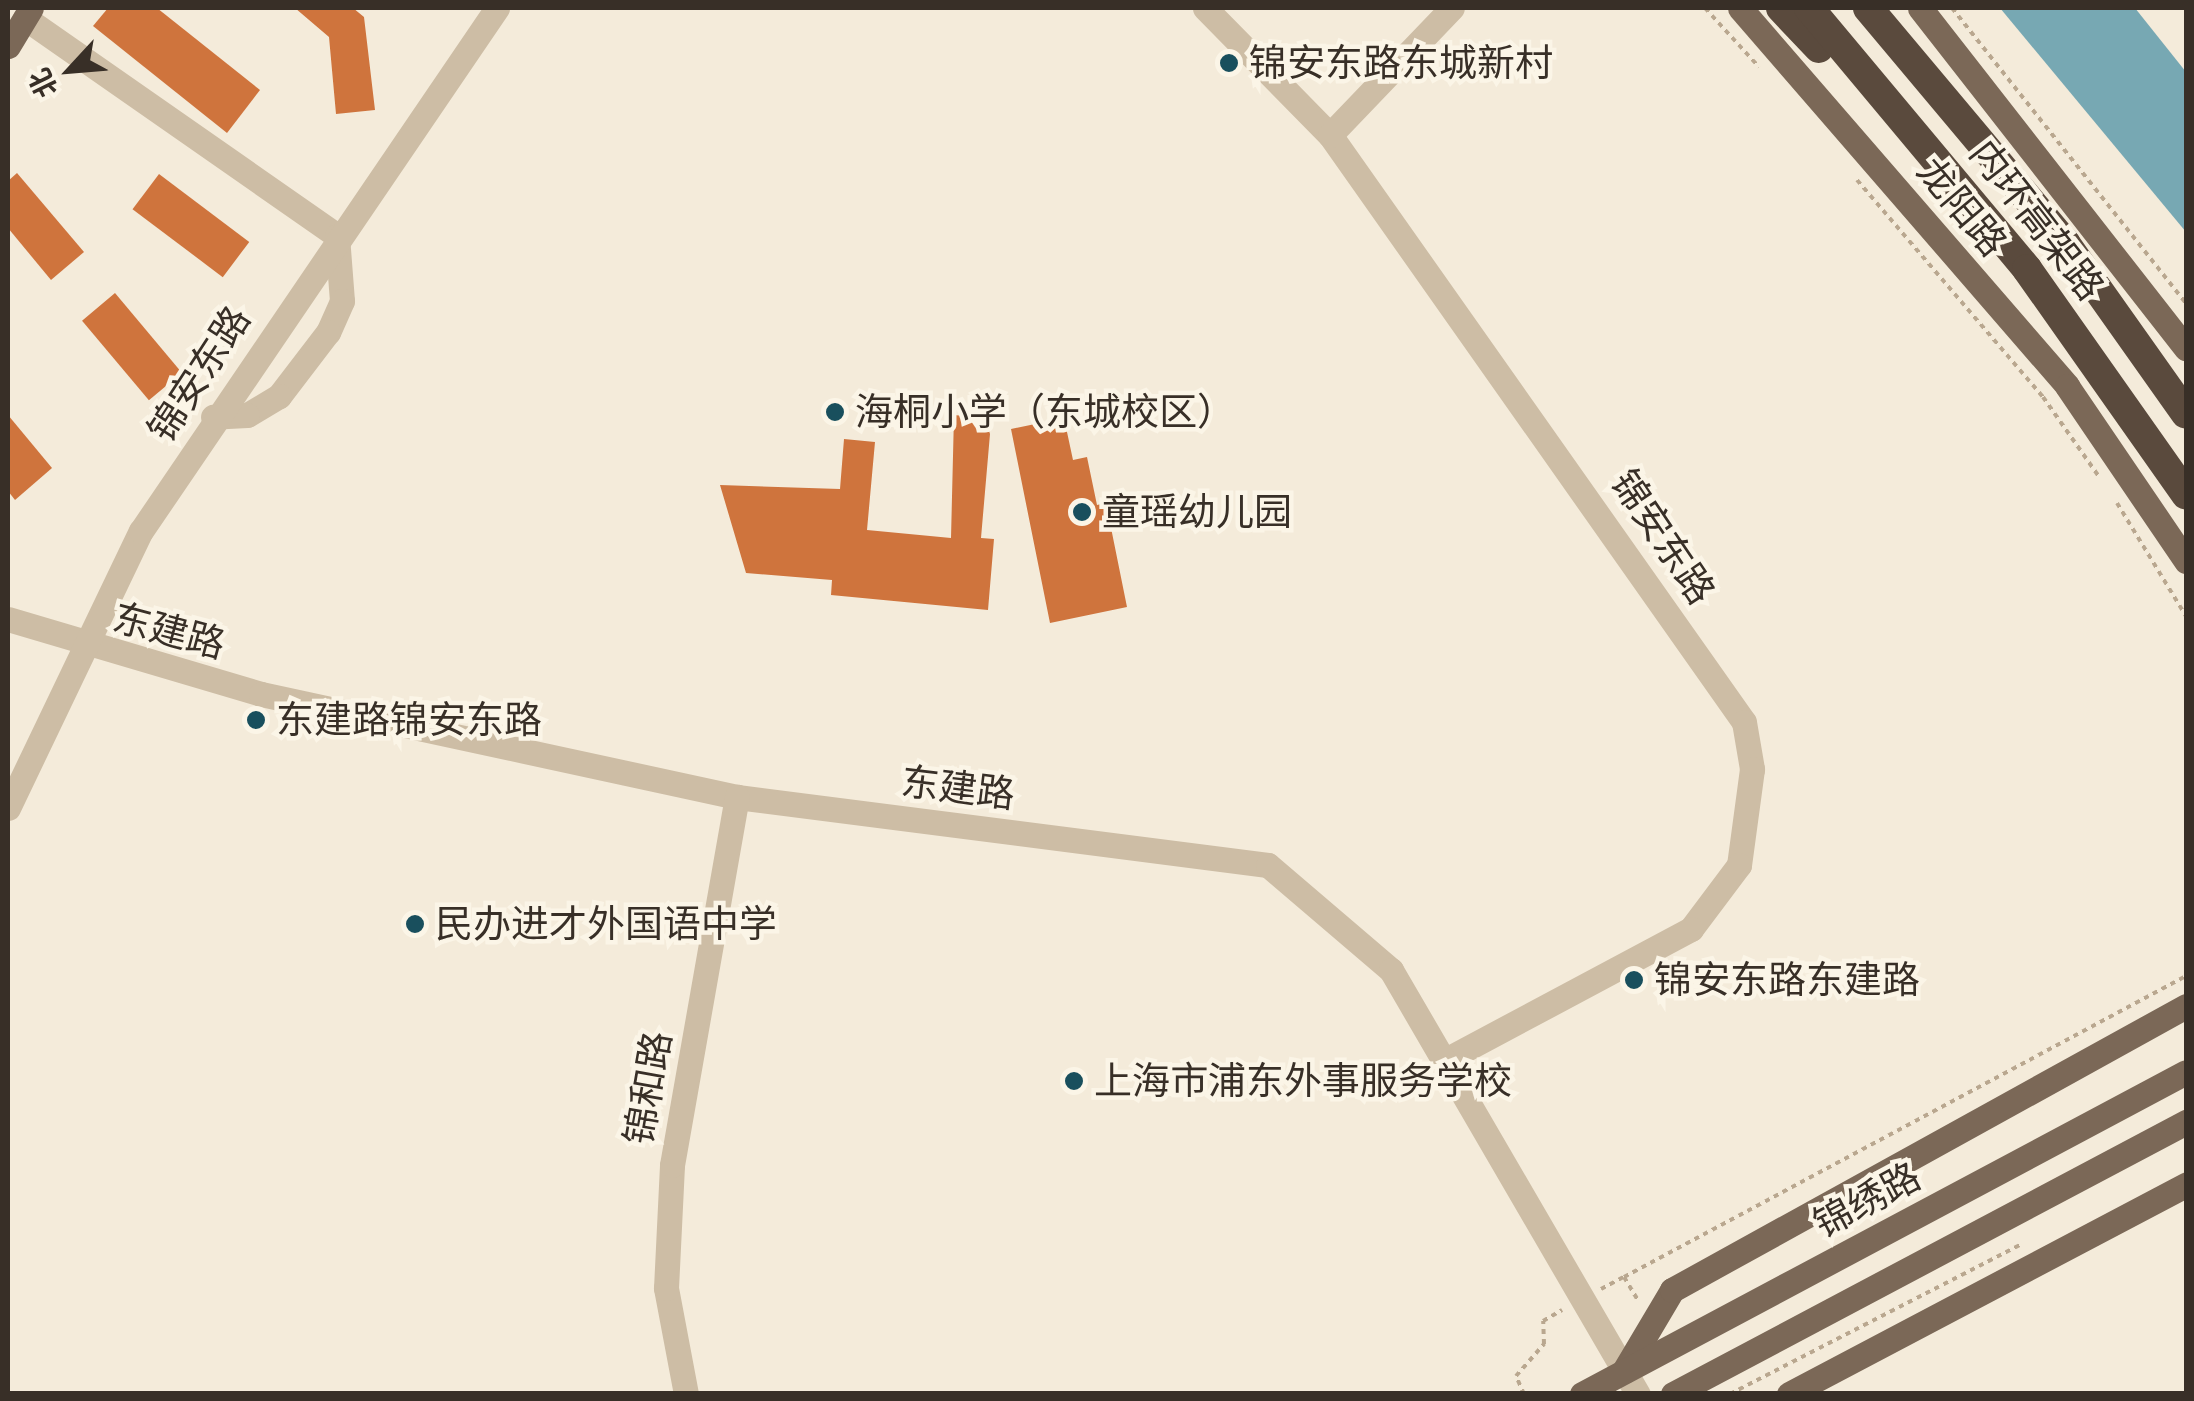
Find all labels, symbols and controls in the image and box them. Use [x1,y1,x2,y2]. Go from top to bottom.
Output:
north arrow [20,20,120,120]
place label: 锦安东路东城新村 [1249,40,1553,86]
marker: 锦安东路东城新村 [1218,52,1240,74]
text: 北 [21,63,64,104]
street label: 内环高架路 [1961,131,2113,309]
street label: 龙阳路 [1908,149,2016,265]
street label: 锦安东路 [138,298,260,450]
place label: 海桐小学（东城校区） [855,389,1235,435]
marker: 海桐小学（东城校区） [824,401,846,423]
street label: 锦安东路 [1602,461,1724,613]
place label: 童瑶幼儿园 [1102,489,1292,535]
marker: 童瑶幼儿园 [1071,501,1093,523]
street label: 东建路 [108,594,230,668]
place label: 东建路锦安东路 [276,697,542,743]
marker: 东建路锦安东路 [245,709,267,731]
street label: 东建路 [899,758,1017,818]
place label: 民办进才外国语中学 [435,901,777,947]
marker: 民办进才外国语中学 [404,913,426,935]
place label: 锦安东路东建路 [1654,957,1920,1003]
marker: 锦安东路东建路 [1623,969,1645,991]
street label: 锦和路 [616,1028,680,1148]
place label: 上海市浦东外事服务学校 [1094,1058,1512,1104]
marker: 上海市浦东外事服务学校 [1063,1070,1085,1092]
street label: 锦绣路 [1806,1153,1928,1247]

